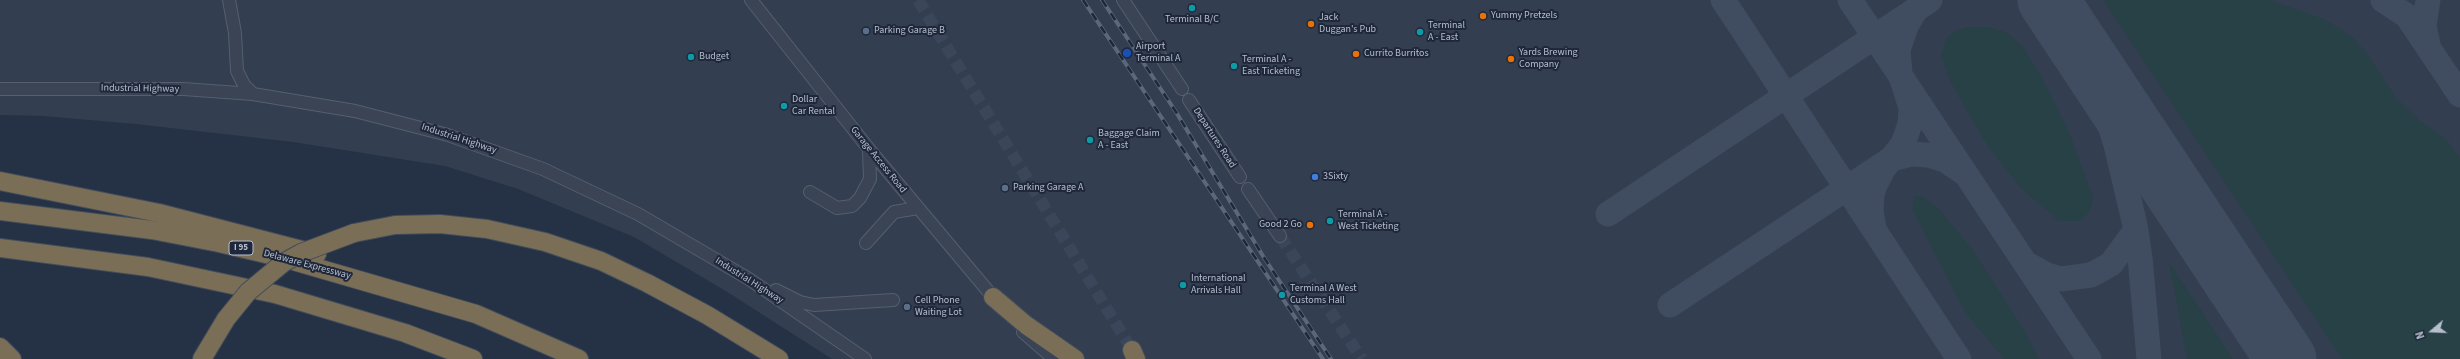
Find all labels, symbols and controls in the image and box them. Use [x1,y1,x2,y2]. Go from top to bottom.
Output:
marker: Terminal B/C [1187,3,1197,13]
place label: Yummy Pretzels [1491,10,1557,22]
marker: Yummy Pretzels [1478,11,1488,21]
place label: Jack Duggan's Pub [1319,12,1376,36]
place label: Terminal B/C [1165,14,1219,26]
marker: Jack Duggan's Pub [1306,19,1316,29]
place label: Terminal A - East [1428,20,1465,44]
place label: Parking Garage B [874,25,945,37]
marker: Parking Garage B [861,26,871,36]
marker: Terminal A - East [1415,27,1425,37]
place label: Airport Terminal A [1136,41,1180,64]
marker: Airport Terminal A [1121,47,1133,59]
place label: Yards Brewing Company [1519,47,1578,70]
place label: Currito Burritos [1364,48,1429,60]
marker: Currito Burritos [1351,49,1361,59]
place label: Budget [699,51,729,63]
marker: Budget [686,52,696,62]
place label: Terminal A - East Ticketing [1242,54,1300,78]
marker: Yards Brewing Company [1506,54,1516,64]
marker: Terminal A - East Ticketing [1229,61,1239,71]
street label: Industrial Highway [101,82,179,96]
place label: Dollar Car Rental [792,94,835,118]
marker: Dollar Car Rental [779,101,789,111]
street label: Departures Road [1190,105,1238,171]
street label: Industrial Highway [420,121,498,157]
street label: Garage Access Road [847,124,909,196]
place label: Baggage Claim A - East [1098,128,1160,152]
marker: Baggage Claim A - East [1085,135,1095,145]
place label: 3Sixty [1323,171,1348,183]
marker: 3Sixty [1310,172,1320,182]
place label: Parking Garage A [1013,182,1083,194]
marker: Parking Garage A [1000,183,1010,193]
place label: Terminal A - West Ticketing [1338,209,1399,232]
marker: Terminal A - West Ticketing [1325,216,1335,226]
place label: Good 2 Go [1259,219,1302,231]
marker: Good 2 Go [1305,220,1315,230]
road number: I 95 [229,241,253,255]
street label: Delaware Expressway [262,248,352,282]
street label: Industrial Highway [713,255,785,307]
place label: International Arrivals Hall [1191,273,1245,296]
marker: International Arrivals Hall [1178,280,1188,290]
place label: Terminal A West Customs Hall [1290,283,1357,306]
marker: Terminal A West Customs Hall [1277,290,1287,300]
place label: Cell Phone Waiting Lot [915,295,962,318]
marker: Cell Phone Waiting Lot [902,302,912,312]
north arrow [2412,311,2452,351]
text: N [2412,329,2428,341]

